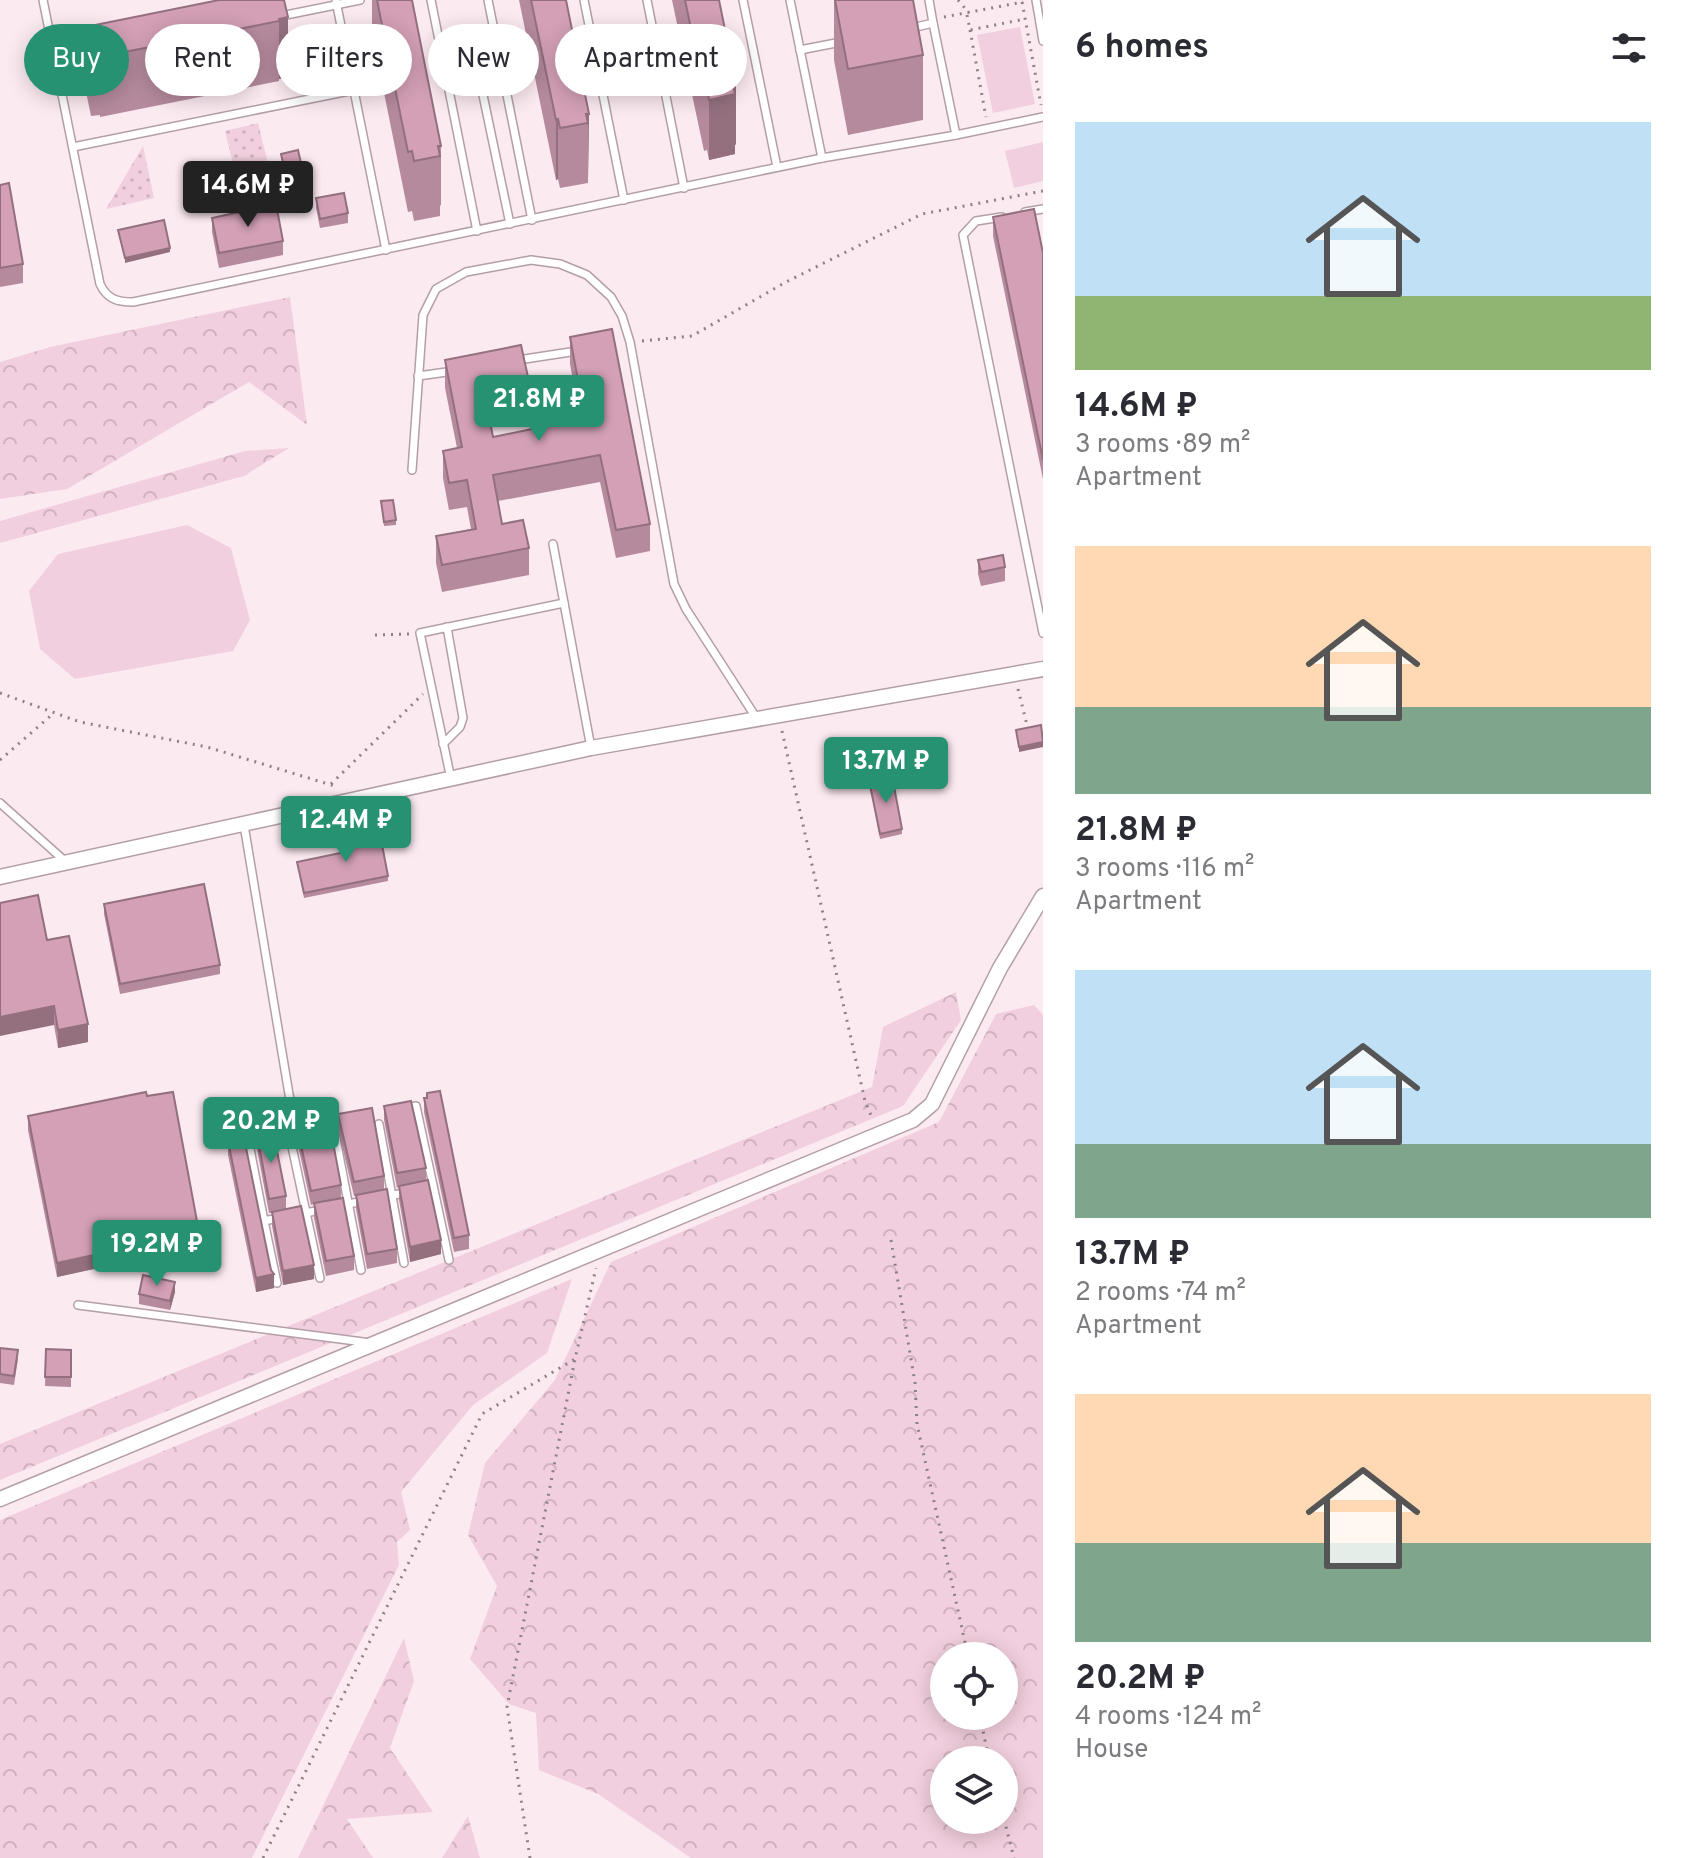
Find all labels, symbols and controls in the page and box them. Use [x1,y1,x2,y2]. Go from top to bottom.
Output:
chip: Buy [24,24,129,96]
chip: Rent [145,24,260,96]
chip: Filters [276,24,412,96]
chip: New [428,24,539,96]
chip: Apartment [555,24,747,96]
icon: filters [1607,26,1651,70]
text: 6 homes [1075,27,1209,70]
pin: 14.6M ₽ [174,161,322,229]
text: 14.6M ₽ [201,170,295,203]
icon: home [1291,174,1435,318]
pin: 21.8M ₽ [465,375,613,443]
text: 21.8M ₽ [492,384,586,417]
text: 14.6M ₽ [1075,386,1198,429]
text: 3 rooms · 89 m² [1075,429,1250,462]
text: Apartment [1075,462,1202,495]
icon: home [1291,598,1435,742]
pin: 13.7M ₽ [812,737,960,805]
text: 13.7M ₽ [842,746,930,779]
pin: 12.4M ₽ [272,796,420,864]
text: 12.4M ₽ [299,805,393,838]
text: 21.8M ₽ [1075,810,1197,853]
text: 3 rooms · 116 m² [1075,853,1254,886]
text: Apartment [1075,886,1202,919]
icon: home [1291,1022,1435,1166]
pin: 20.2M ₽ [197,1097,345,1165]
text: 20.2M ₽ [221,1106,321,1139]
pin: 19.2M ₽ [83,1220,231,1288]
text: 19.2M ₽ [110,1229,204,1262]
text: 13.7M ₽ [1075,1234,1190,1277]
text: 2 rooms · 74 m² [1075,1277,1246,1310]
text: Apartment [1075,1310,1202,1343]
icon: home [1291,1446,1435,1590]
map controls [930,1642,1018,1834]
button: locate [930,1642,1018,1730]
text: 20.2M ₽ [1075,1658,1206,1701]
text: 4 rooms · 124 m² [1075,1701,1262,1734]
text: House [1075,1734,1148,1767]
button: layers [930,1746,1018,1834]

